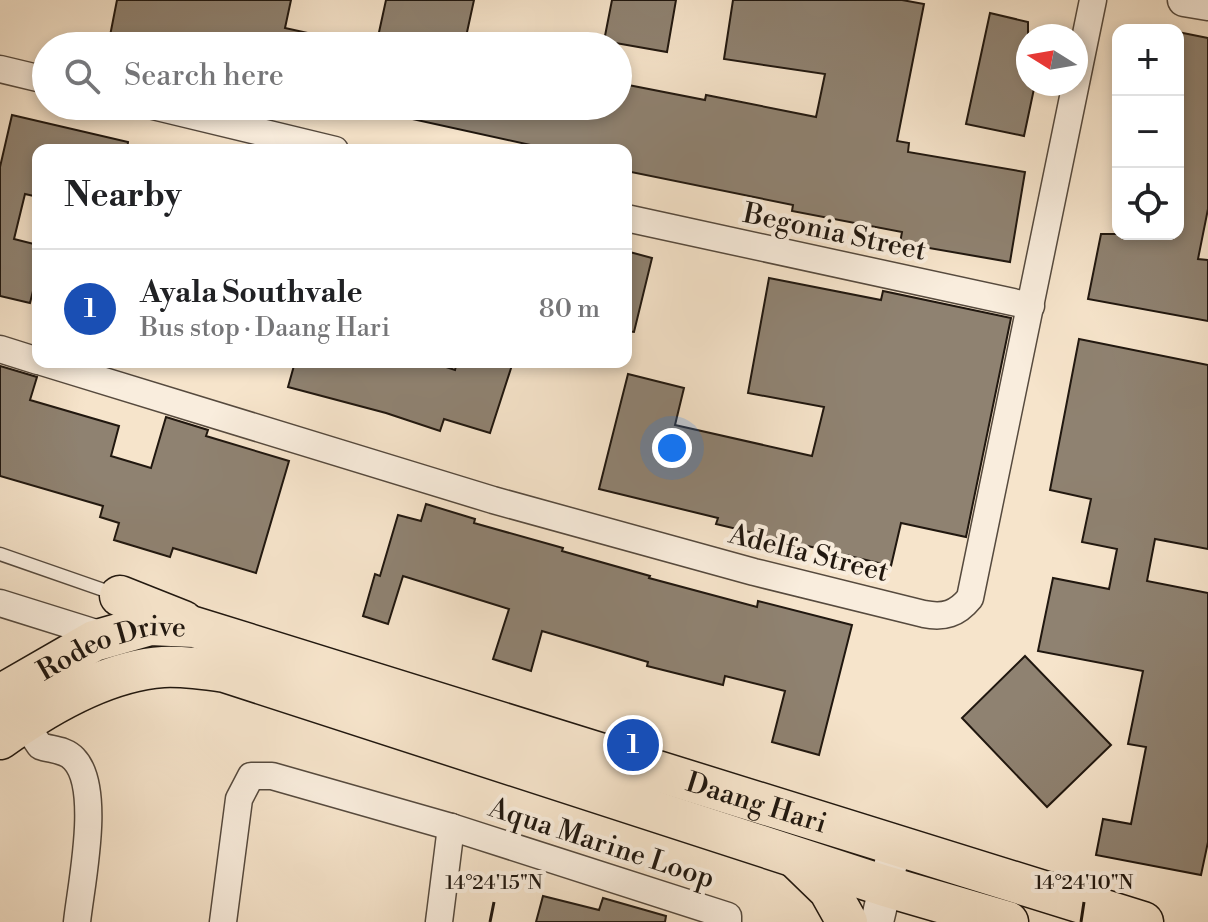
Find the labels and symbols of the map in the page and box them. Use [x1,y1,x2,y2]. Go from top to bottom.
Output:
north arrow [1016,24,1088,96]
street label: Begonia Street [739,196,929,269]
your location [652,428,692,468]
street label: Adelfa Street [724,516,892,590]
street label: Rodeo Drive [31,609,187,689]
pin: 1 [607,715,659,775]
street label: Daang Hari [682,765,831,842]
street label: Aqua Marine Loop [483,790,719,896]
text: 14°24'15"N [445,871,543,896]
text: 14°24'10"N [1035,871,1134,896]

